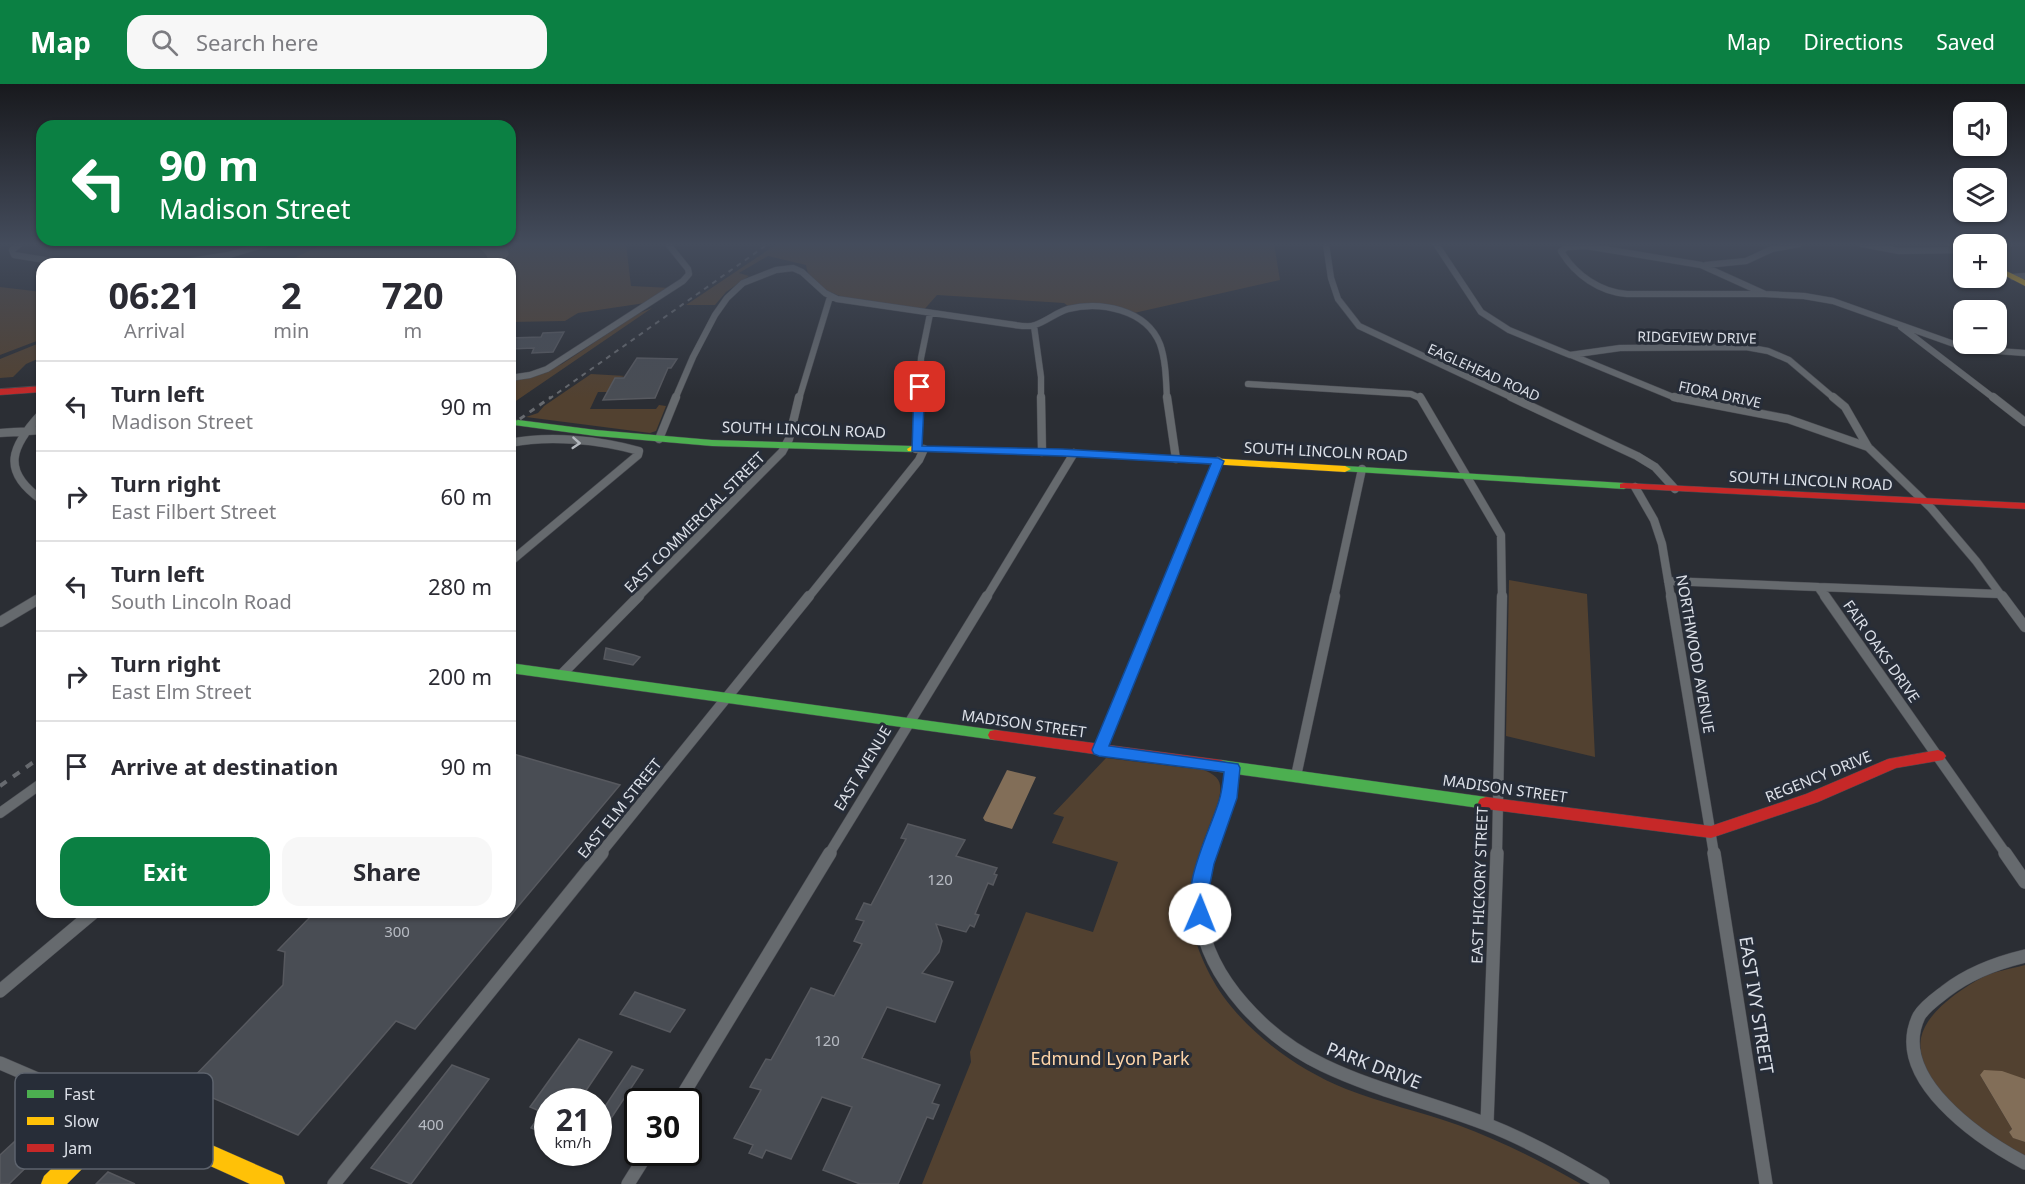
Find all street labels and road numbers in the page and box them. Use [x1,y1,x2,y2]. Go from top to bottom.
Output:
street label: RIDGEVIEW DRIVE [1637,326,1757,348]
street label: EAGLEHEAD ROAD [1425,339,1543,405]
street label: FIORA DRIVE [1677,376,1763,412]
street label: SOUTH LINCOLN ROAD [722,416,886,442]
street label: SOUTH LINCOLN ROAD [1244,437,1408,465]
street label: EAST COMMERCIAL STREET [619,447,769,597]
street label: SOUTH LINCOLN ROAD [1729,466,1893,494]
street label: NORTHWOOD AVENUE [1672,573,1720,735]
street label: FAIR OAKS DRIVE [1839,596,1925,706]
street label: MADISON STREET [961,704,1088,742]
street label: EAST AVENUE [829,722,895,814]
street label: REGENCY DRIVE [1762,746,1874,806]
street label: EAST ELM STREET [573,753,666,862]
street label: MADISON STREET [1442,769,1569,807]
street label: EAST HICKORY STREET [1466,805,1492,964]
street label: EAST IVY STREET [1734,934,1780,1076]
street label: PARK DRIVE [1323,1036,1425,1094]

